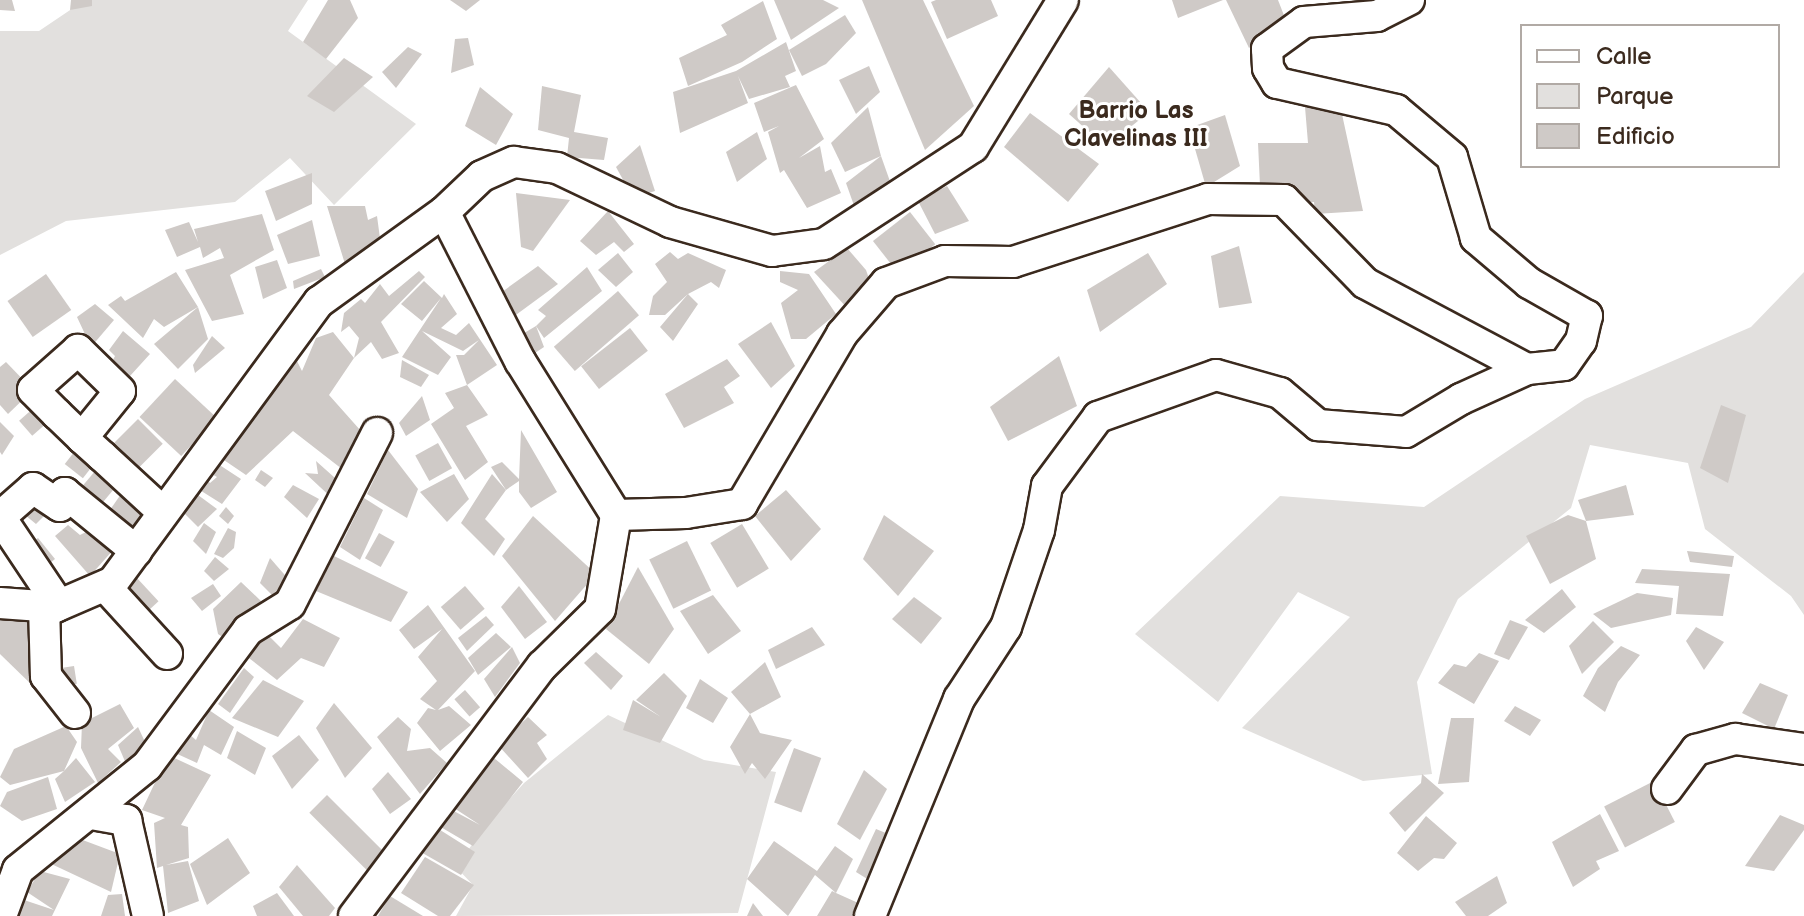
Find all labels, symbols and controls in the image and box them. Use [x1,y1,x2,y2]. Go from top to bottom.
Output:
legend [1520,24,1780,168]
text: Calle [1596,42,1651,71]
text: Parque [1596,82,1674,111]
district label: Barrio Las Clavelinas III [1064,97,1208,153]
text: Edificio [1596,122,1675,151]

